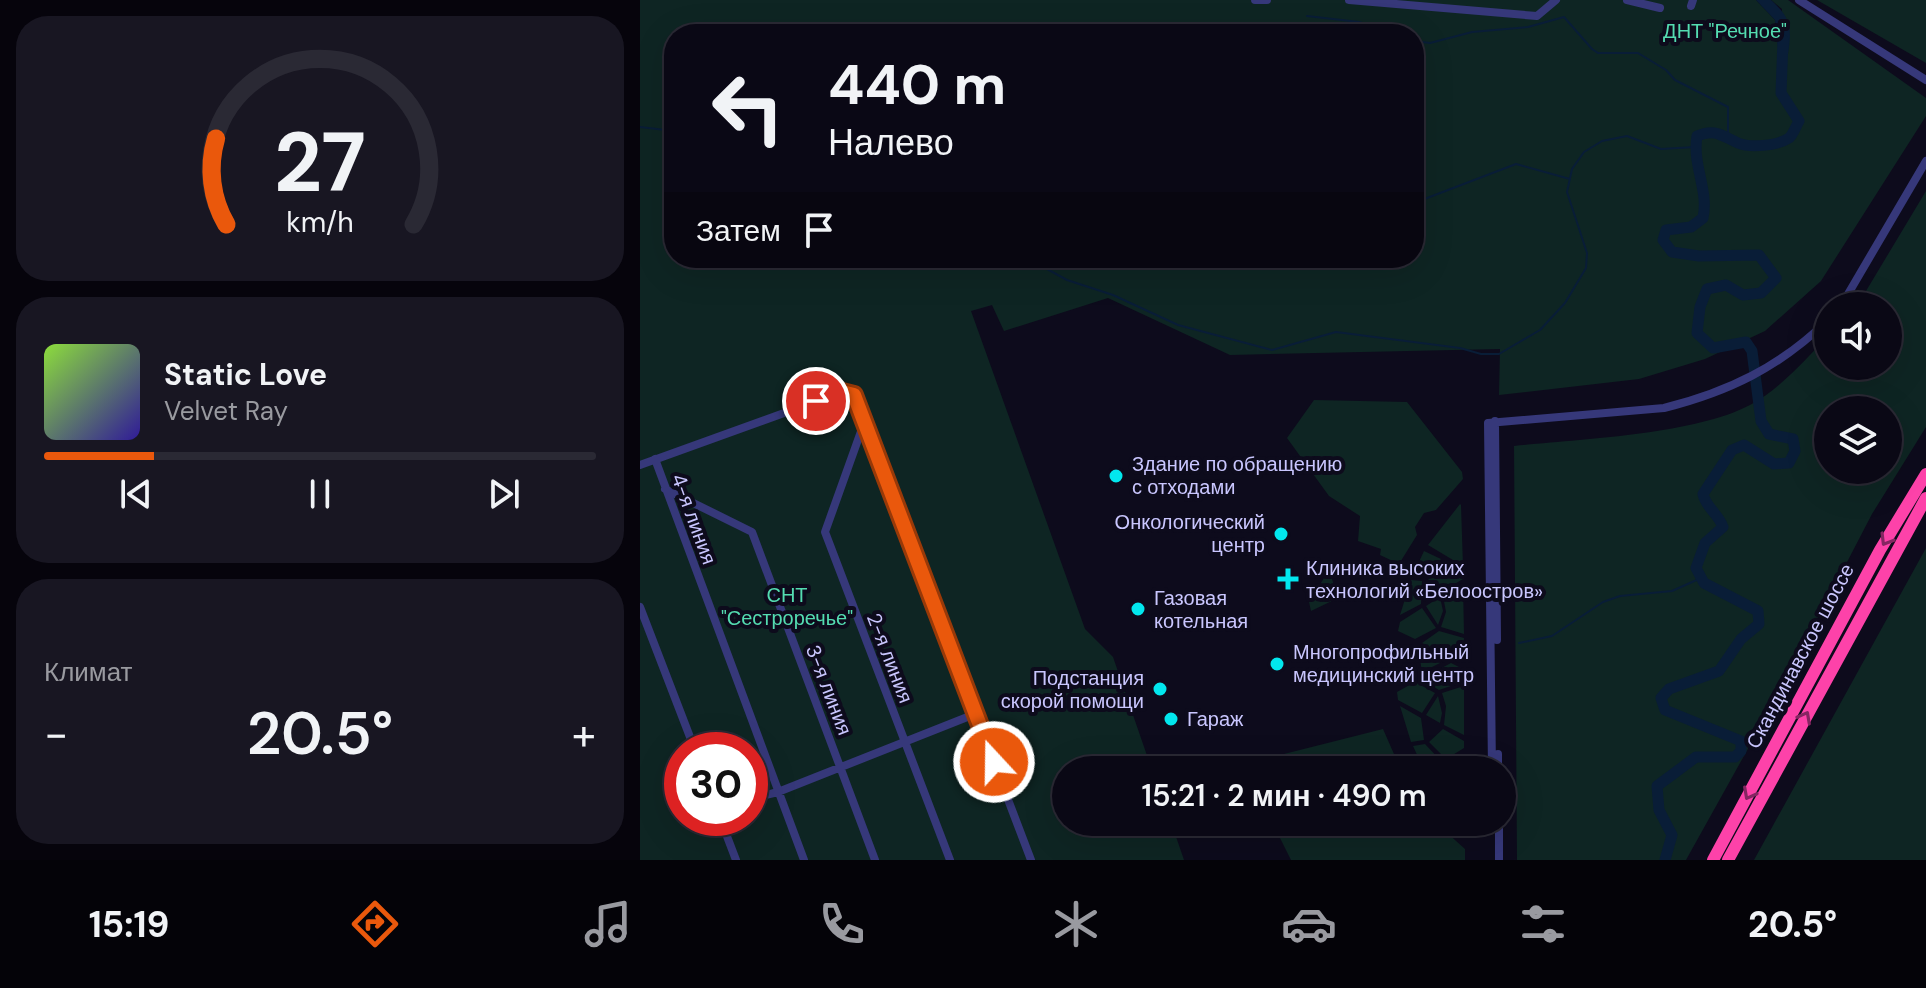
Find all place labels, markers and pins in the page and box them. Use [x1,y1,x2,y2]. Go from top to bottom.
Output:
pin [782,367,850,435]
place label: Здание по обращению с отходами [1132,451,1342,500]
marker: Здание по обращению с отходами [1107,467,1125,485]
place label: Онкологический центр [1115,509,1265,558]
marker: Онкологический центр [1272,525,1290,543]
place label: Клиника высоких технологий «Белоостров» [1306,555,1543,604]
marker: Клиника высоких технологий «Белоостров» [1277,568,1299,590]
place label: Газовая котельная [1154,585,1248,634]
marker: Газовая котельная [1129,600,1147,618]
place label: Многопрофильный медицинский центр [1293,639,1474,688]
marker: Многопрофильный медицинский центр [1268,655,1286,673]
place label: Подстанция скорой помощи [1001,665,1144,714]
marker: Подстанция скорой помощи [1151,680,1169,698]
place label: Гараж [1187,706,1244,732]
marker: Гараж [1162,710,1180,728]

